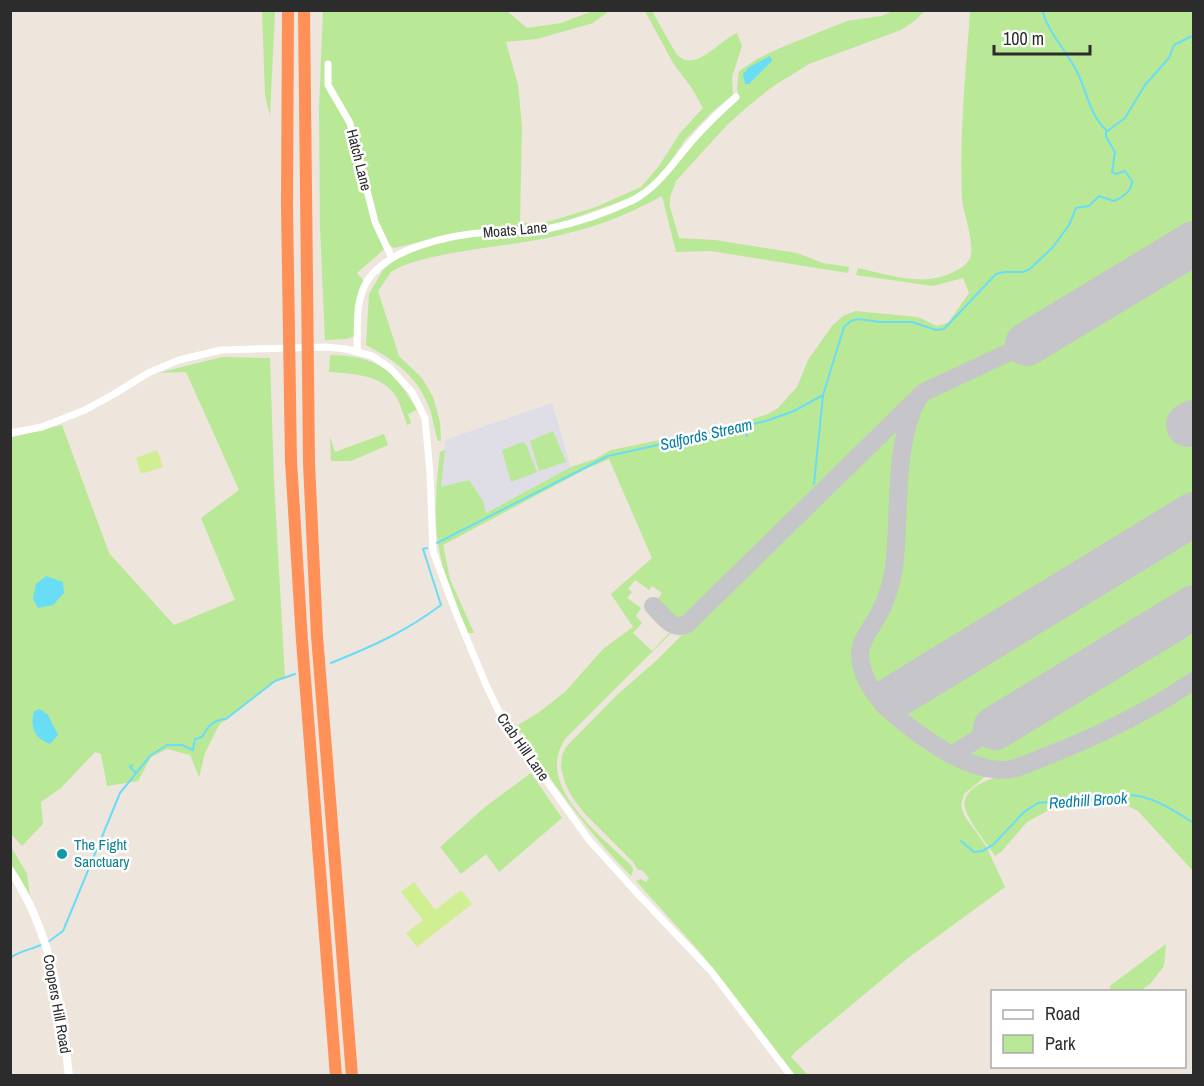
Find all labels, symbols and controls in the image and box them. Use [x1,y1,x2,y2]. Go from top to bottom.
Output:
scale bar [994,18,1090,56]
text: 100 m [1003,26,1044,51]
street label: Hatch Lane [342,127,377,193]
street label: Moats Lane [482,216,548,243]
water label: Salfords Stream [658,413,754,455]
street label: Crab Hill Lane [492,708,555,785]
water label: Redhill Brook [1048,786,1128,814]
place label: The Fight Sanctuary [74,834,130,872]
marker: The Fight Sanctuary [55,847,69,861]
street label: Coopers Hill Road [38,953,77,1055]
legend [991,990,1186,1068]
text: Road [1045,1001,1080,1026]
text: Park [1045,1031,1076,1056]

